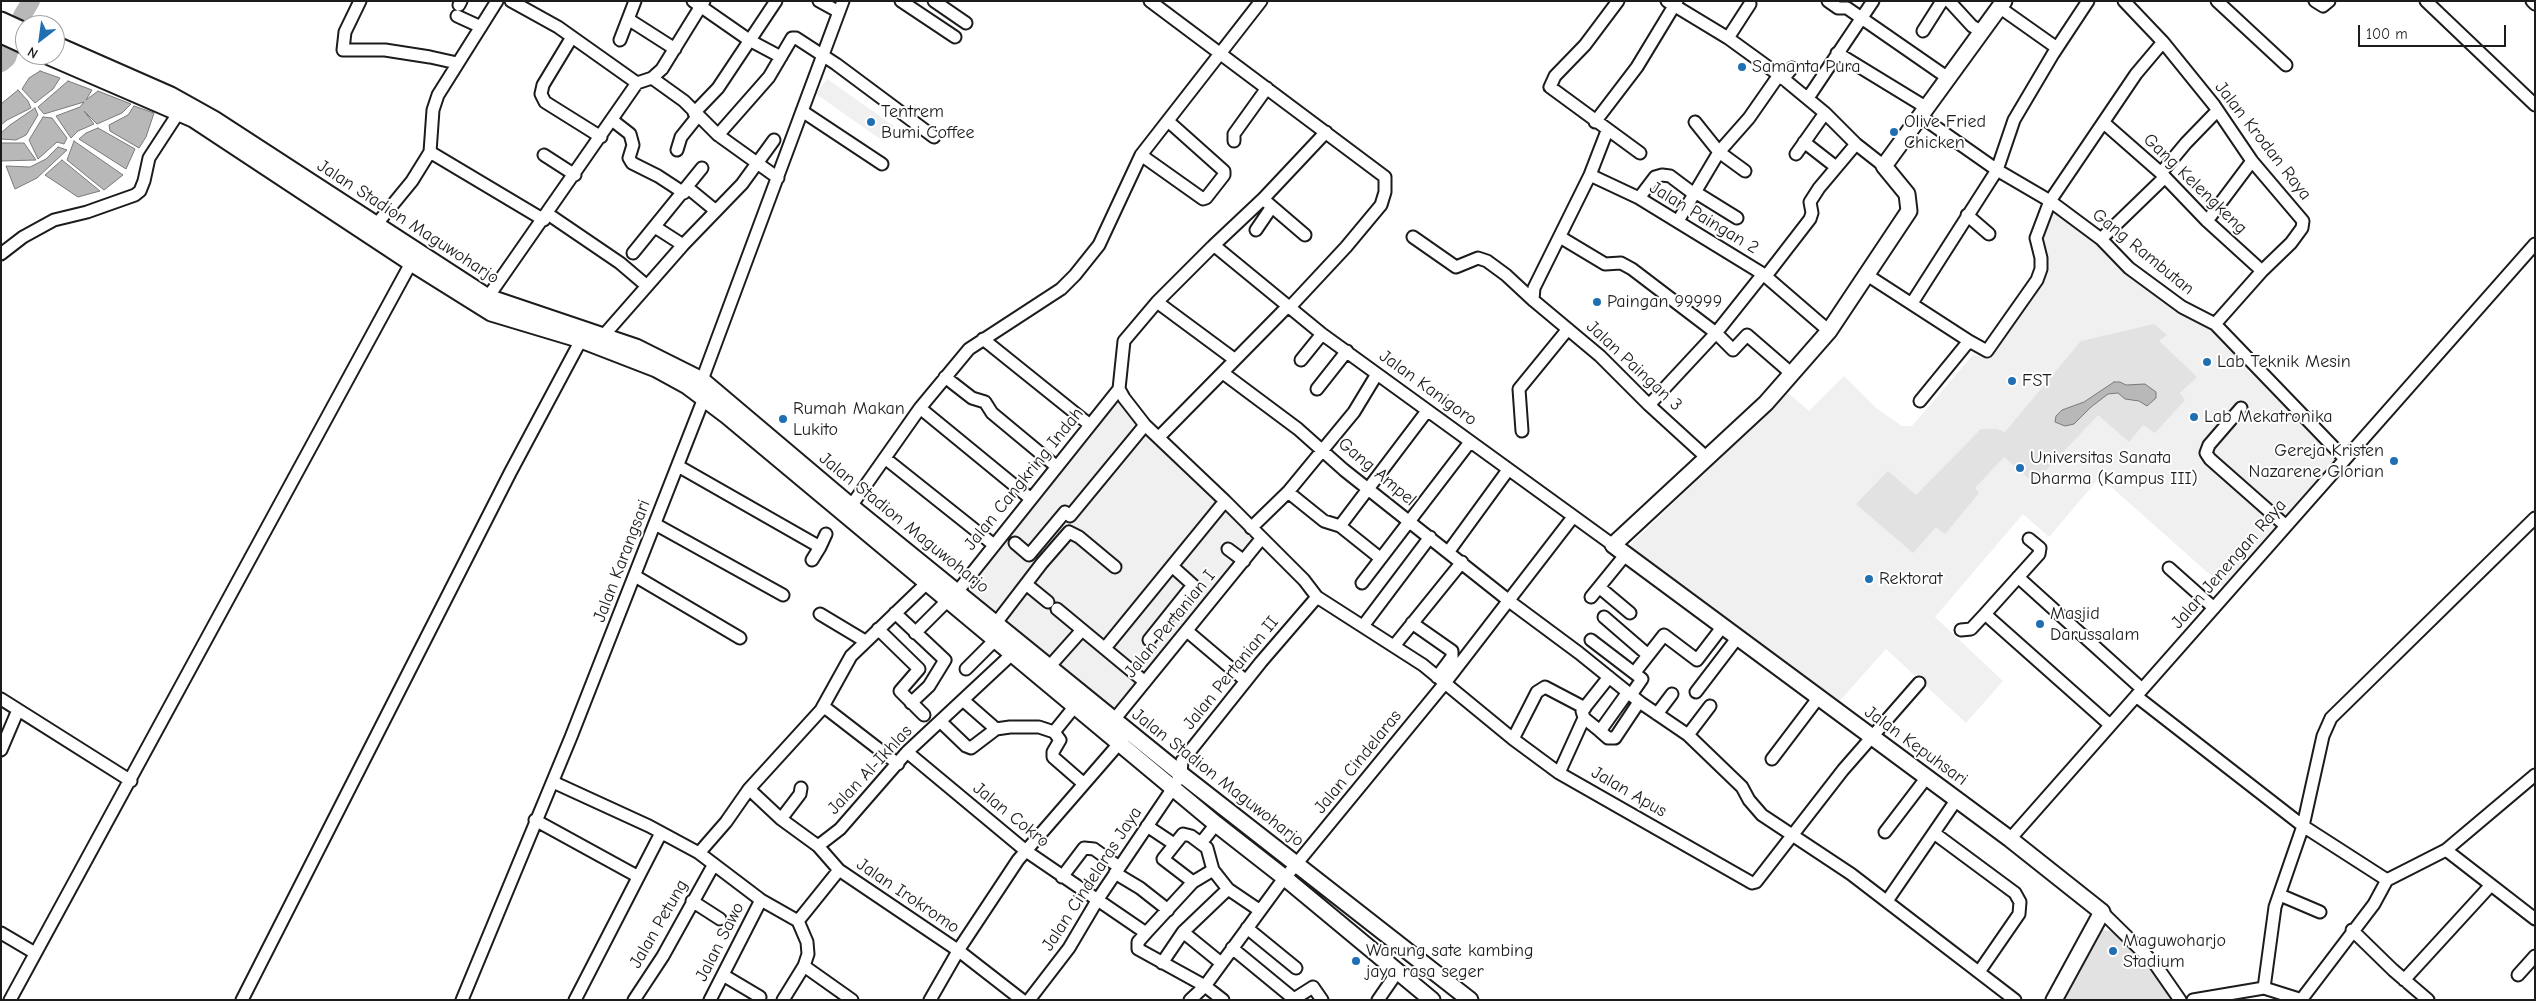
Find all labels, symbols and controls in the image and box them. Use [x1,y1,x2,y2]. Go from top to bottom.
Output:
north arrow [15,15,65,65]
scale bar [2361,15,2508,47]
text: 100 m [2366,25,2408,43]
text: N [25,43,41,62]
place label: Samanta Pura [1752,56,1861,78]
marker: Samanta Pura [1736,61,1748,73]
street label: Jalan Krodan Raya [2210,77,2316,205]
place label: Tentrem Bumi Coffee [881,101,975,144]
place label: Olive Fried Chicken [1904,111,1986,154]
marker: Tentrem Bumi Coffee [865,116,877,128]
marker: Olive Fried Chicken [1888,126,1900,138]
street label: Gang Kelengkeng [2139,129,2251,239]
street label: Jalan Stadion Maguwoharjo [313,155,503,289]
street label: Jalan Paingan 2 [1645,177,1763,259]
street label: Gang Rambutan [2088,204,2198,300]
place label: Paingan 99999 [1607,291,1722,313]
marker: Paingan 99999 [1591,296,1603,308]
street label: Jalan Paingan 3 [1582,316,1686,416]
street label: Jalan Kanigoro [1375,345,1481,431]
place label: Lab Teknik Mesin [2217,351,2351,373]
marker: Lab Teknik Mesin [2201,356,2213,368]
place label: FST [2022,370,2052,392]
marker: FST [2006,375,2018,387]
place label: Rumah Makan Lukito [793,398,905,440]
street label: Jalan Cangkring Indah [960,403,1088,555]
place label: Lab Mekatronika [2204,406,2333,428]
marker: Lab Mekatronika [2188,411,2200,423]
marker: Rumah Makan Lukito [777,413,789,425]
street label: Gang Ampel [1333,433,1421,511]
place label: Gereja Kristen Nazarene Glorian [2249,440,2384,482]
place label: Universitas Sanata Dharma (Kampus III) [2030,447,2198,489]
street label: Jalan Stadion Maguwoharjo [815,448,993,598]
marker: Gereja Kristen Nazarene Glorian [2388,455,2400,467]
marker: Universitas Sanata Dharma (Kampus III) [2014,462,2026,474]
street label: Jalan Jenengan Raya [2167,495,2291,633]
street label: Jalan Karangsari [589,497,655,625]
street label: Jalan Pertanian I [1120,566,1220,682]
place label: Rektorat [1879,568,1943,590]
marker: Rektorat [1863,573,1875,585]
place label: Masjid Darussalam [2050,603,2139,646]
street label: Jalan Pertanian II [1179,612,1283,734]
marker: Masjid Darussalam [2034,618,2046,630]
street label: Jalan Kepuhsari [1860,701,1972,791]
street label: Jalan Stadion Maguwoharjo [1128,704,1308,852]
street label: Jalan Cindelaras [1310,706,1406,818]
street label: Jalan Al-Ikhlas [823,721,917,819]
street label: Jalan Apus [1587,762,1671,822]
street label: Jalan Cokro [968,778,1054,852]
street label: Jalan Cindelaras Jaya [1037,803,1147,955]
street label: Jalan Irokromo [852,854,964,938]
street label: Jalan Petung [625,876,693,972]
street label: Jalan Sawo [691,899,749,985]
place label: Maguwoharjo Stadium [2123,930,2226,972]
place label: Warung sate kambing jaya rasa seger [1366,940,1534,982]
marker: Maguwoharjo Stadium [2107,945,2119,957]
marker: Warung sate kambing jaya rasa seger [1350,955,1362,967]

